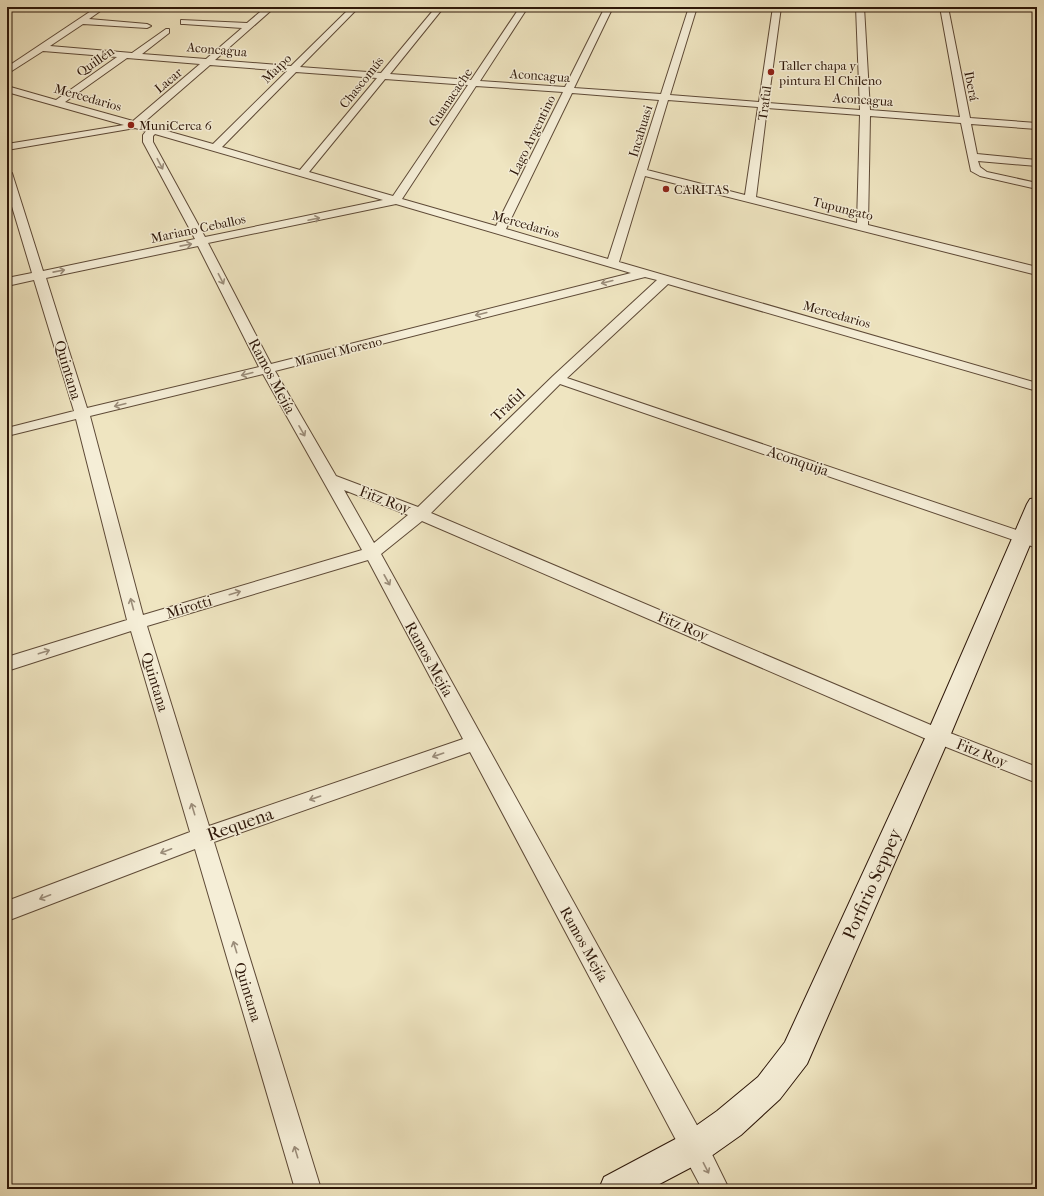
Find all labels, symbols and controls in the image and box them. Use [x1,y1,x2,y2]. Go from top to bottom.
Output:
street label: Aconcagua [185,39,249,60]
street label: Quillén [74,43,117,80]
street label: Maipo [259,50,294,86]
street label: Chascomús [336,53,387,111]
place label: Taller chapa y pintura El Chileno [778,58,882,88]
street label: Lacar [152,64,185,96]
street label: Guanacache [425,65,476,129]
street label: Aconcagua [508,66,572,85]
marker: Taller chapa y pintura El Chileno [766,67,776,77]
street label: Iberá [961,70,982,103]
street label: Mercedarios [52,81,124,114]
street label: Traful [755,84,774,121]
street label: Aconcagua [831,90,895,109]
street label: Lago Argentino [507,92,559,178]
street label: Incahuasi [625,103,656,159]
place label: MuniCerca 6 [139,118,213,133]
marker: MuniCerca 6 [126,120,136,130]
one-way arrow [157,158,164,170]
place label: CARITAS [674,182,730,197]
marker: CARITAS [661,184,671,194]
street label: Tupungato [811,194,875,223]
street label: Mercedarios [490,208,562,241]
street label: Mariano Ceballos [149,211,247,246]
one-way arrow [307,214,320,222]
one-way arrow [180,241,193,249]
one-way arrow [52,267,65,275]
one-way arrow [218,273,225,285]
one-way arrow [601,279,614,286]
street label: Mercedarios [801,298,873,331]
one-way arrow [475,311,488,319]
street label: Manuel Moreno [293,333,384,370]
street label: Ramos Mejía [245,335,300,418]
street label: Quintana [50,338,86,403]
one-way arrow [240,371,253,379]
street label: Traful [487,385,529,425]
one-way arrow [114,402,127,409]
one-way arrow [298,424,306,436]
street label: Aconquija [764,442,832,480]
street label: Fitz Roy [357,482,414,518]
one-way arrow [383,574,391,586]
one-way arrow [229,589,242,596]
street label: Mirotti [164,591,215,622]
one-way arrow [128,598,135,611]
street label: Fitz Roy [655,607,712,645]
street label: Ramos Mejía [401,618,458,701]
one-way arrow [38,648,51,655]
street label: Quintana [137,650,173,715]
street label: Fitz Roy [954,735,1011,772]
one-way arrow [433,752,445,760]
one-way arrow [310,794,322,802]
one-way arrow [189,803,196,816]
street label: Requena [204,803,277,846]
street label: Porfirio Seppey [839,824,907,943]
one-way arrow [161,847,173,855]
one-way arrow [39,893,51,901]
street label: Ramos Mejía [556,903,613,986]
one-way arrow [231,940,238,953]
street label: Quintana [230,960,266,1025]
one-way arrow [292,1146,300,1158]
one-way arrow [702,1162,710,1174]

